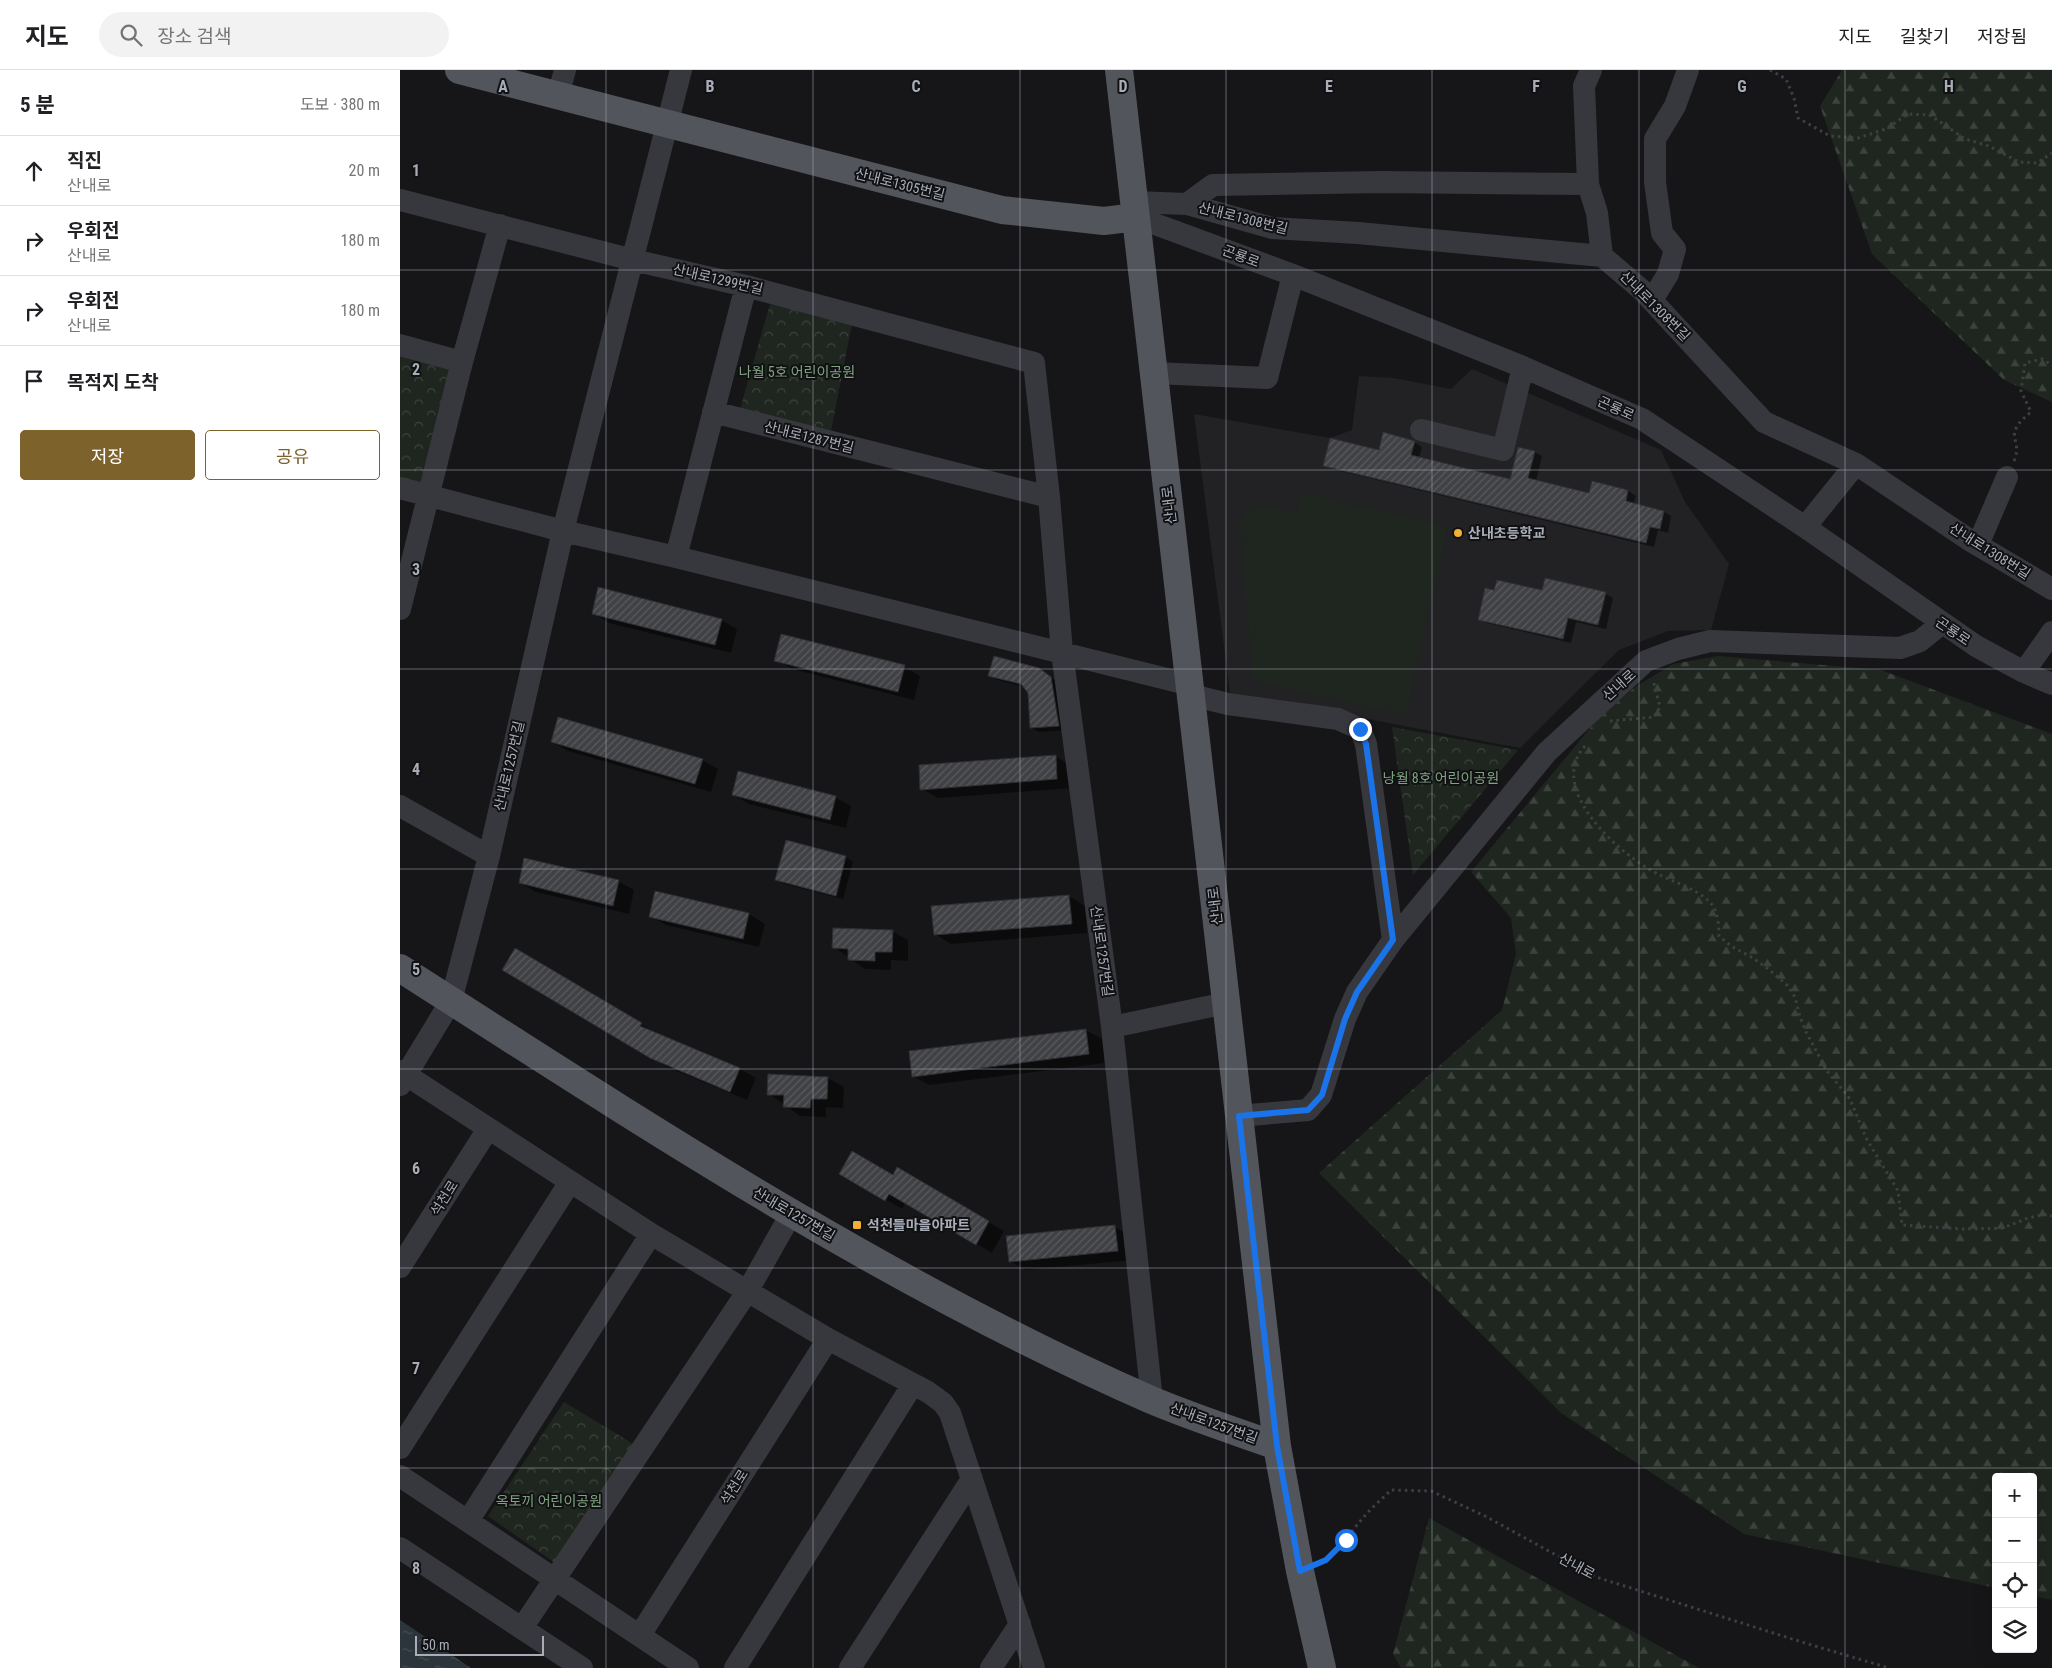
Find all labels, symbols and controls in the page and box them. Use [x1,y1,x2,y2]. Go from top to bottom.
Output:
search box [99,12,449,57]
icon: search [117,21,145,49]
text: 지도 [25,23,69,51]
text: 장소 검색 [157,25,231,48]
text: 지도 [1839,26,1872,47]
text: 길찾기 [1900,26,1949,47]
text: 저장됨 [1977,26,2027,47]
text: A [498,77,508,96]
text: B [706,77,715,96]
text: C [911,77,921,96]
text: D [1118,77,1128,96]
text: E [1325,77,1333,96]
text: F [1532,77,1540,96]
text: G [1737,77,1747,96]
text: H [1944,77,1954,96]
text: 5 분 [20,93,55,117]
text: 도보 · 380 m [300,95,380,114]
text: 직진 [67,149,102,172]
icon: ahead [20,157,48,185]
text: 20 m [348,161,380,180]
text: 1 [412,161,420,180]
street label: 산내로1305번길 [853,165,947,203]
text: 산내로 [67,176,111,195]
street label: 산내로1308번길 [1196,199,1290,237]
text: 우회전 [67,219,119,242]
icon: right [20,227,48,255]
text: 180 m [341,231,380,250]
street label: 곤룡로 [1220,242,1262,270]
text: 산내로 [67,246,111,265]
street label: 산내로1299번길 [671,261,765,297]
street label: 산내로1308번길 [1617,268,1693,344]
text: 우회전 [67,289,119,312]
icon: right [20,297,48,325]
text: 180 m [341,301,380,320]
text: 산내로 [67,316,111,335]
text: 2 [412,360,420,379]
park label: 나월 5호 어린이공원 [739,364,855,380]
icon: arrive [20,367,48,395]
text: 목적지 도착 [67,371,159,394]
street label: 곤룡로 [1595,393,1637,423]
street label: 산내로1287번길 [762,418,856,456]
button: 저장 [20,430,195,480]
button: 공유 [205,430,380,480]
street label: 산내로 [1159,485,1179,525]
street label: 산내로1308번길 [1947,520,2033,582]
place label: 산내초등학교 [1468,525,1545,541]
marker: 산내초등학교 [1452,527,1464,539]
text: 3 [412,560,420,579]
street label: 곤룡로 [1933,614,1974,649]
street label: 산내로 [1599,666,1639,704]
route end [1349,718,1372,741]
street label: 산내로1257번길 [491,719,527,813]
text: 4 [412,760,420,779]
park label: 낭월 8호 어린이공원 [1383,770,1499,786]
street label: 산내로 [1205,886,1225,926]
street label: 산내로1257번길 [1088,904,1116,998]
text: 5 [412,960,420,979]
text: 6 [412,1159,420,1178]
street label: 석천로 [427,1177,461,1219]
street label: 산내로1257번길 [750,1184,838,1244]
place label: 석천들마을아파트 [867,1217,970,1233]
marker: 석천들마을아파트 [851,1219,863,1231]
text: 7 [412,1359,420,1378]
street label: 산내로1257번길 [1168,1400,1260,1446]
street label: 석천로 [717,1466,751,1508]
map controls [1992,1473,2037,1653]
button: + [1992,1473,2037,1518]
park label: 옥토끼 어린이공원 [496,1493,602,1509]
button: − [1992,1518,2037,1563]
route start [1335,1529,1358,1552]
street label: 산내로 [1556,1550,1598,1582]
text: 8 [412,1559,420,1578]
button: locate [1992,1563,2037,1608]
button: layers [1992,1608,2037,1653]
scale bar [415,1633,544,1656]
text: 50 m [422,1637,450,1653]

